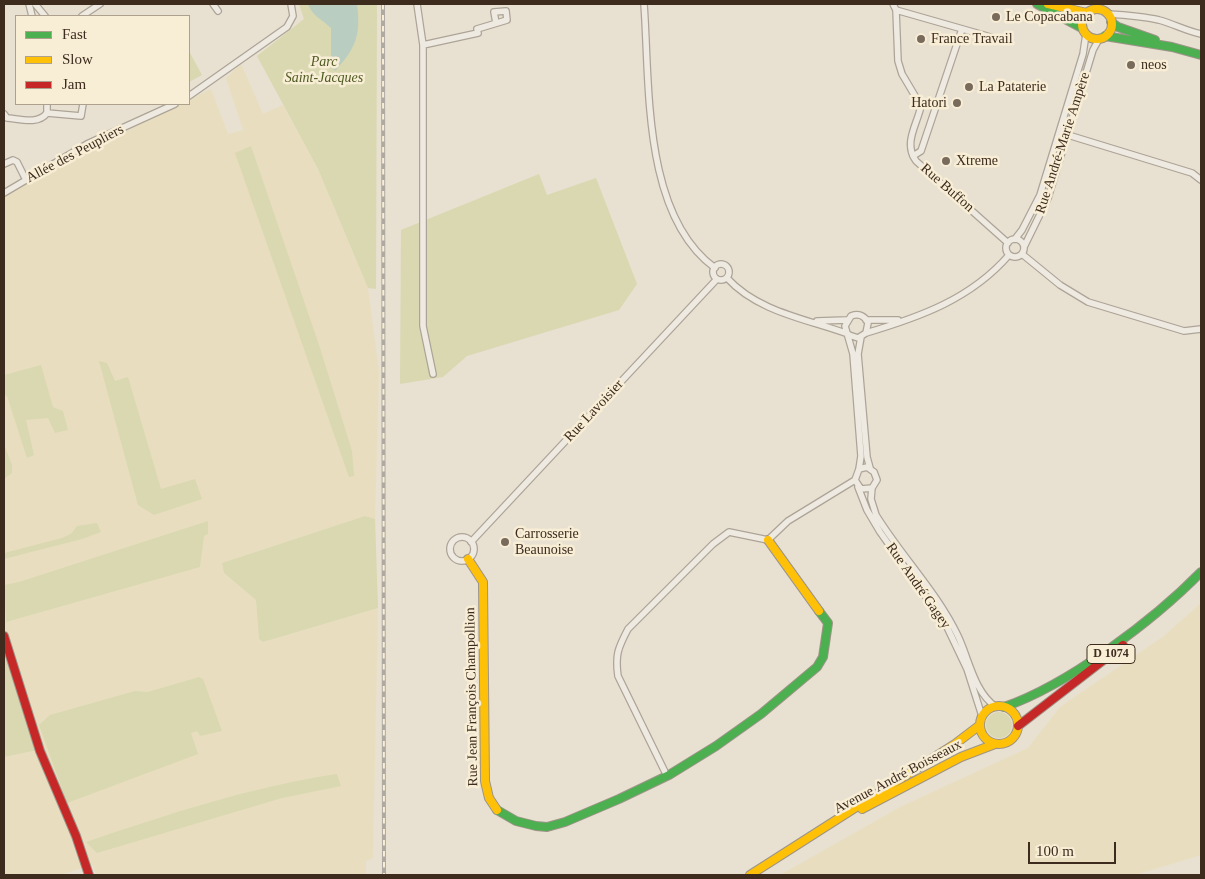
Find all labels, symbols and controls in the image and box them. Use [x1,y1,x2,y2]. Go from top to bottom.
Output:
place label: Le Copacabana [1006,9,1093,25]
marker: Le Copacabana [990,11,1002,23]
legend [15,15,190,105]
text: Fast [62,26,87,42]
place label: France Travail [931,31,1013,47]
marker: France Travail [915,33,927,45]
text: Slow [62,51,93,67]
park label: Parc Saint-Jacques [285,54,363,86]
place label: neos [1141,57,1167,73]
marker: neos [1125,59,1137,71]
street label: Rue André-Marie Ampère [1032,70,1094,216]
text: Jam [62,76,86,92]
place label: La Pataterie [979,79,1046,95]
marker: La Pataterie [963,81,975,93]
place label: Hatori [911,95,947,111]
marker: Hatori [951,97,963,109]
street label: Allée des Peupliers [23,121,127,187]
place label: Xtreme [956,153,998,169]
marker: Xtreme [940,155,952,167]
street label: Rue Buffon [917,160,977,216]
street label: Rue Lavoisier [561,376,627,446]
place label: Carrosserie Beaunoise [515,526,579,558]
marker: Carrosserie Beaunoise [499,536,511,548]
street label: Rue André Gagey [882,540,954,632]
street label: Rue Jean François Champollion [462,607,482,787]
road number: D 1074 [1087,644,1135,664]
street label: Avenue André Boisseaux [831,736,965,818]
scale bar [1030,832,1118,864]
text: 100 m [1036,843,1074,859]

